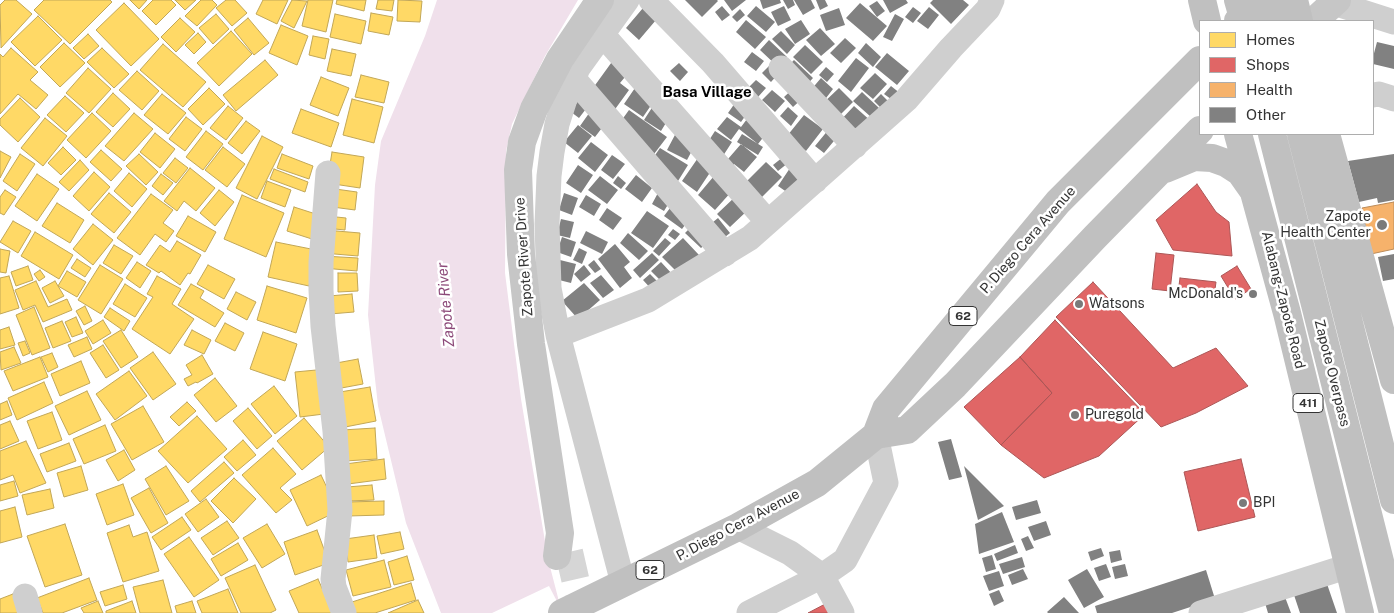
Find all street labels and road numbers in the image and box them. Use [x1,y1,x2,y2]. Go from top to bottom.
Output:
street label: P. Diego Cera Avenue [977,183,1079,297]
street label: Zapote River Drive [511,197,537,317]
street label: Alabang-Zapote Road [1258,229,1308,371]
road number: 62 [949,306,977,326]
street label: Zapote Overpass [1311,318,1353,428]
road number: 411 [1293,393,1323,412]
street label: P. Diego Cera Avenue [674,485,802,565]
road number: 62 [636,560,664,580]

